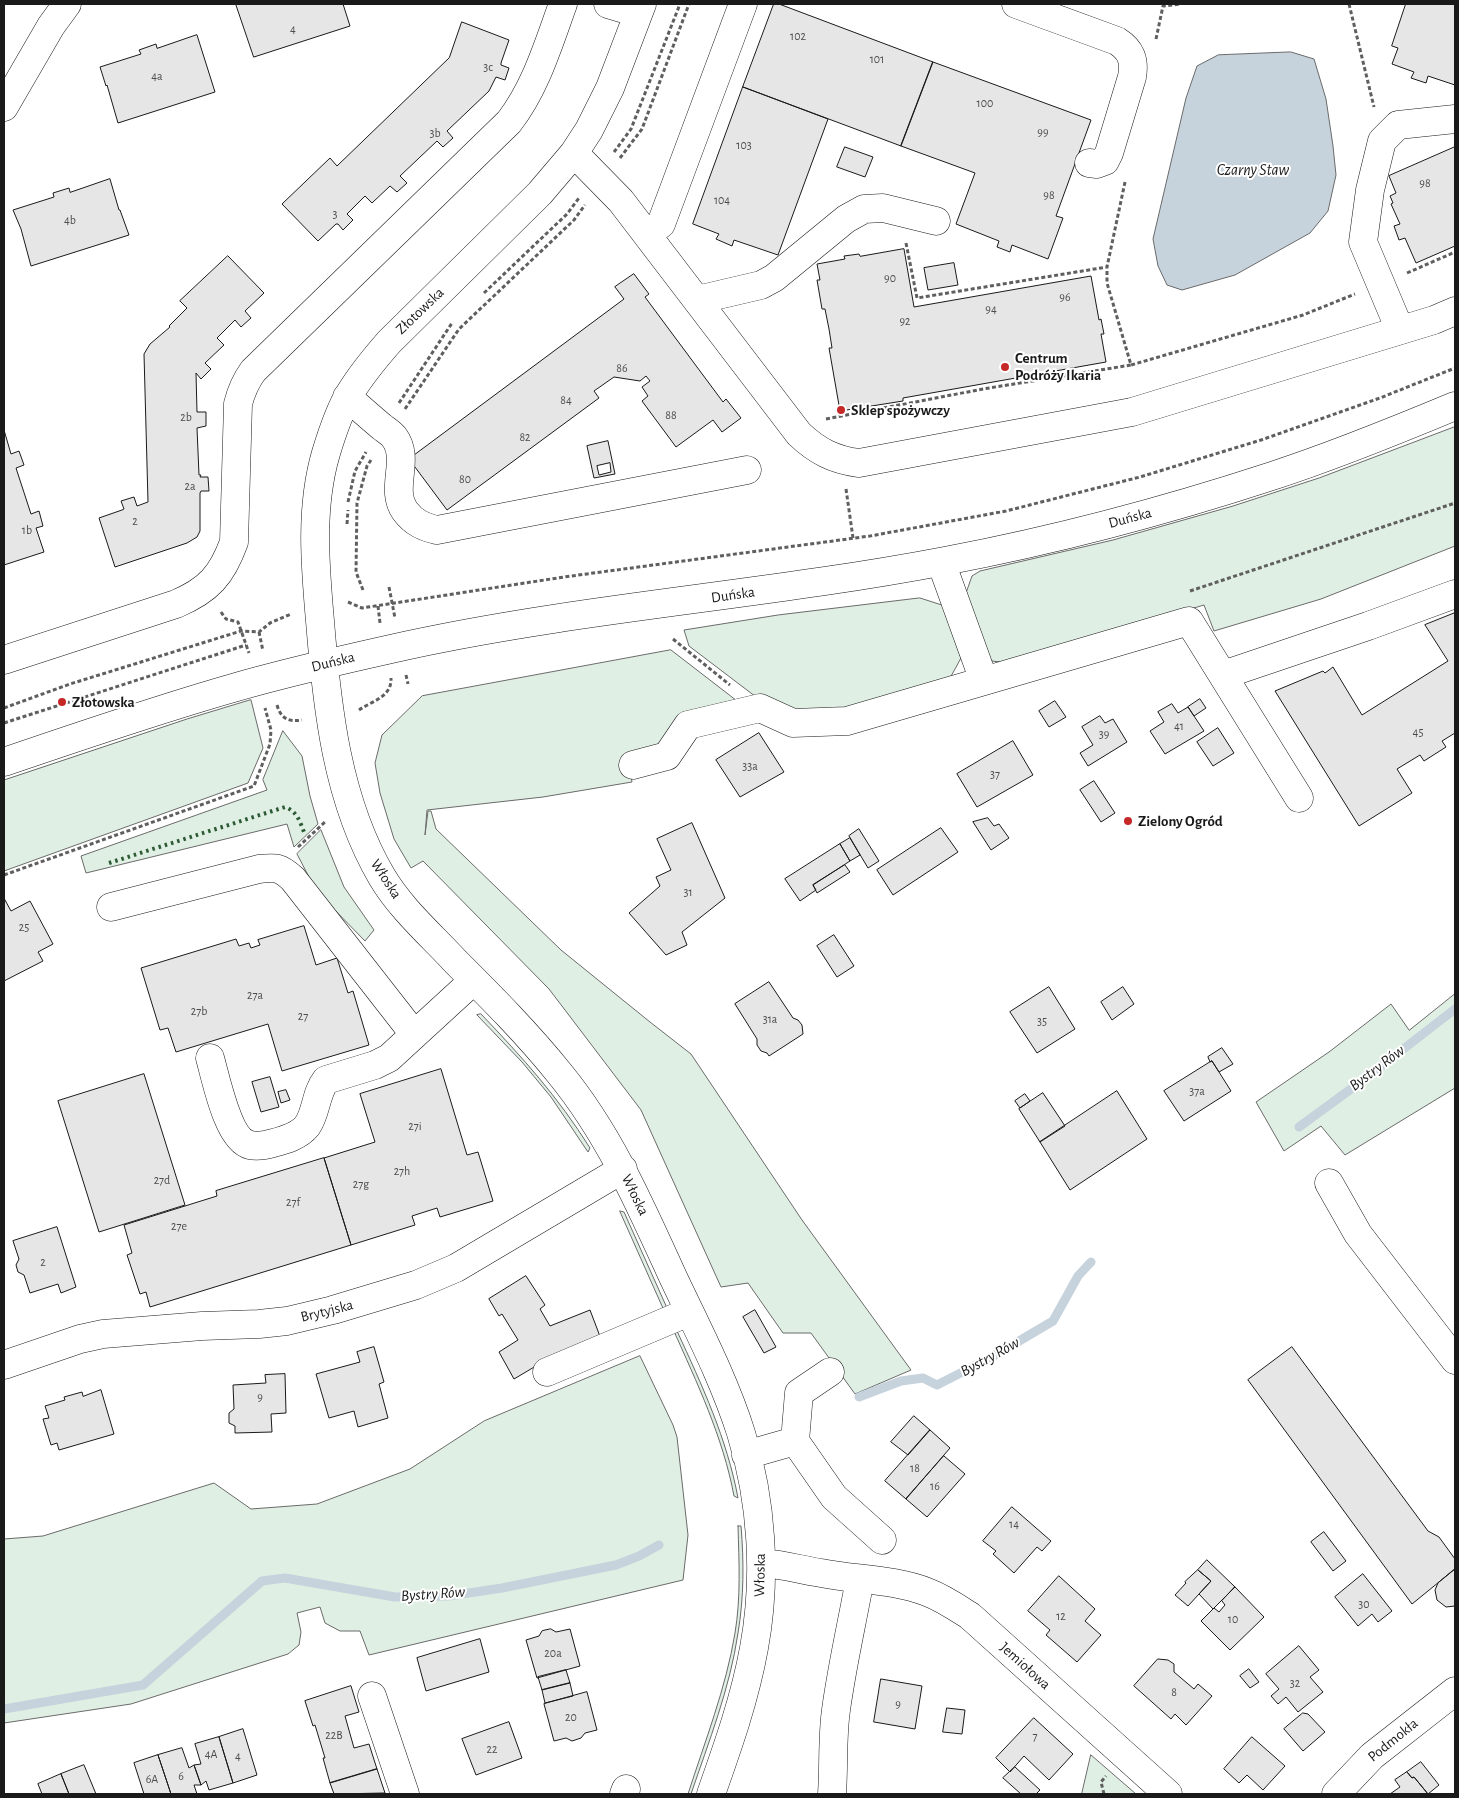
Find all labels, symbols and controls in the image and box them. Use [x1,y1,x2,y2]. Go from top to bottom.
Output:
house number: 4 [290,22,296,36]
house number: 102 [790,29,806,43]
house number: 101 [870,52,884,66]
house number: 3c [483,60,493,74]
house number: 4a [151,69,163,83]
house number: 100 [977,96,993,110]
house number: 99 [1037,125,1049,139]
house number: 3b [429,126,441,140]
house number: 103 [736,138,752,152]
water label: Czarny Staw [1217,160,1289,180]
house number: 98 [1419,176,1431,190]
house number: 98 [1043,188,1055,202]
house number: 104 [714,193,730,207]
house number: 3 [333,207,337,221]
house number: 4b [64,213,76,227]
house number: 90 [884,271,896,285]
street label: Złotowska [392,284,448,338]
house number: 96 [1059,290,1071,304]
house number: 94 [985,302,997,316]
house number: 92 [899,314,911,328]
place label: Centrum Podróży Ikaria [1015,349,1101,384]
house number: 86 [616,361,628,375]
marker: Centrum Podróży Ikaria [999,361,1011,373]
house number: 84 [560,393,572,407]
place label: Sklep spożywczy [851,401,950,419]
marker: Sklep spożywczy [835,404,847,416]
house number: 88 [665,408,677,422]
house number: 2b [180,410,192,424]
house number: 82 [519,430,531,444]
house number: 80 [459,472,471,486]
house number: 2a [184,479,196,493]
street label: Duńska [1106,504,1154,532]
house number: 2 [132,514,138,528]
house number: 1b [22,523,32,537]
street label: Duńska [710,583,756,607]
street label: Duńska [310,648,356,676]
place label: Złotowska [72,693,135,711]
marker: Złotowska [56,696,68,708]
house number: 41 [1174,719,1184,733]
house number: 45 [1413,725,1423,739]
house number: 39 [1099,727,1109,741]
house number: 33a [742,759,758,773]
house number: 37 [990,767,1000,781]
place label: Zielony Ogród [1138,812,1223,830]
marker: Zielony Ogród [1122,815,1134,827]
street label: Włoska [367,856,405,902]
house number: 31 [683,885,693,899]
house number: 25 [19,920,29,934]
house number: 27a [247,988,263,1002]
house number: 27b [191,1004,207,1018]
house number: 27 [298,1009,308,1023]
house number: 31a [763,1012,777,1026]
house number: 35 [1037,1014,1047,1028]
water label: Bystry Rów [1345,1041,1409,1095]
house number: 37a [1189,1084,1205,1098]
house number: 27i [408,1119,422,1133]
house number: 27h [394,1164,410,1178]
street label: Włoska [617,1171,653,1219]
house number: 27d [154,1173,170,1187]
house number: 27g [353,1177,369,1191]
house number: 27f [286,1195,300,1209]
house number: 27e [171,1219,187,1233]
house number: 2 [40,1255,46,1269]
street label: Brytyjska [299,1296,355,1326]
water label: Bystry Rów [957,1333,1023,1381]
house number: 9 [257,1390,263,1404]
house number: 18 [910,1461,920,1475]
house number: 16 [930,1479,940,1493]
house number: 14 [1009,1517,1019,1531]
street label: Włoska [751,1553,769,1597]
water label: Bystry Rów [400,1582,466,1606]
house number: 30 [1358,1597,1370,1611]
house number: 12 [1056,1609,1066,1623]
house number: 10 [1228,1612,1238,1626]
street label: Jemiołowa [996,1639,1054,1693]
house number: 20a [544,1646,562,1660]
house number: 32 [1290,1676,1300,1690]
house number: 8 [1171,1685,1177,1699]
house number: 9 [895,1697,901,1711]
house number: 20 [565,1710,577,1724]
street label: Podmokła [1364,1714,1422,1766]
house number: 22B [325,1728,343,1742]
house number: 7 [1032,1729,1038,1743]
house number: 22 [487,1742,497,1756]
house number: 4A [205,1747,217,1761]
house number: 4 [235,1749,241,1763]
house number: 6 [178,1769,184,1783]
house number: 6A [146,1772,158,1786]

